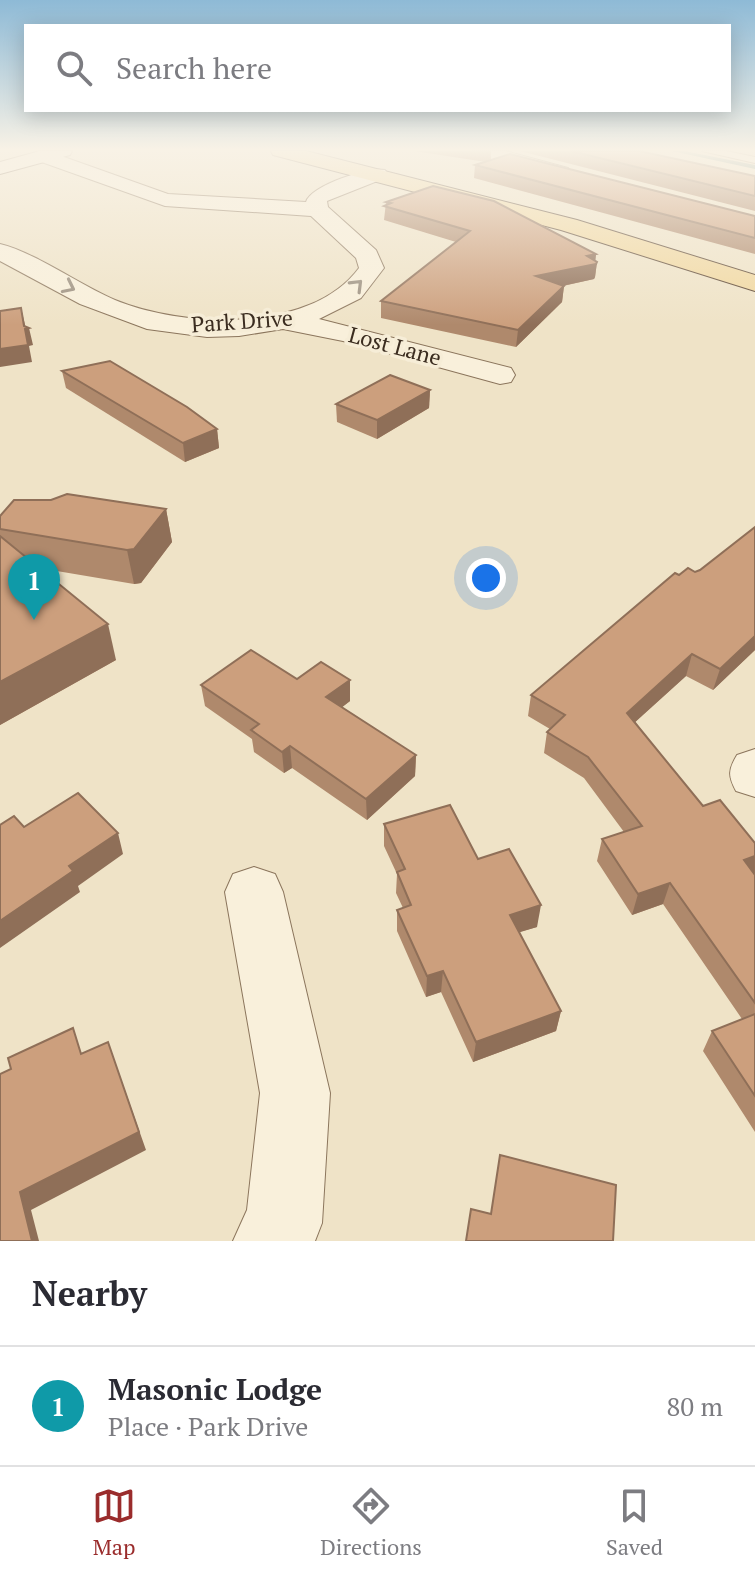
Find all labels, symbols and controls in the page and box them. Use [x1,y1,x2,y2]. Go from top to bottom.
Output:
search box [24,24,731,112]
icon: search [52,46,96,90]
text: Search here [116,48,272,88]
one-way arrow [61,277,75,293]
one-way arrow [347,280,362,294]
street label: Park Drive [190,302,294,339]
street label: Lost Lane [346,319,445,372]
pin: 1 [8,554,60,620]
your location [466,558,506,598]
text: Nearby [32,1271,147,1316]
text: Masonic Lodge [108,1369,322,1409]
text: 1 [51,1389,65,1423]
text: 80 m [667,1389,723,1423]
text: Place · Park Drive [108,1409,308,1443]
tab: Map [92,1484,136,1561]
tab: Directions [320,1484,422,1561]
tab: Saved [606,1484,663,1561]

